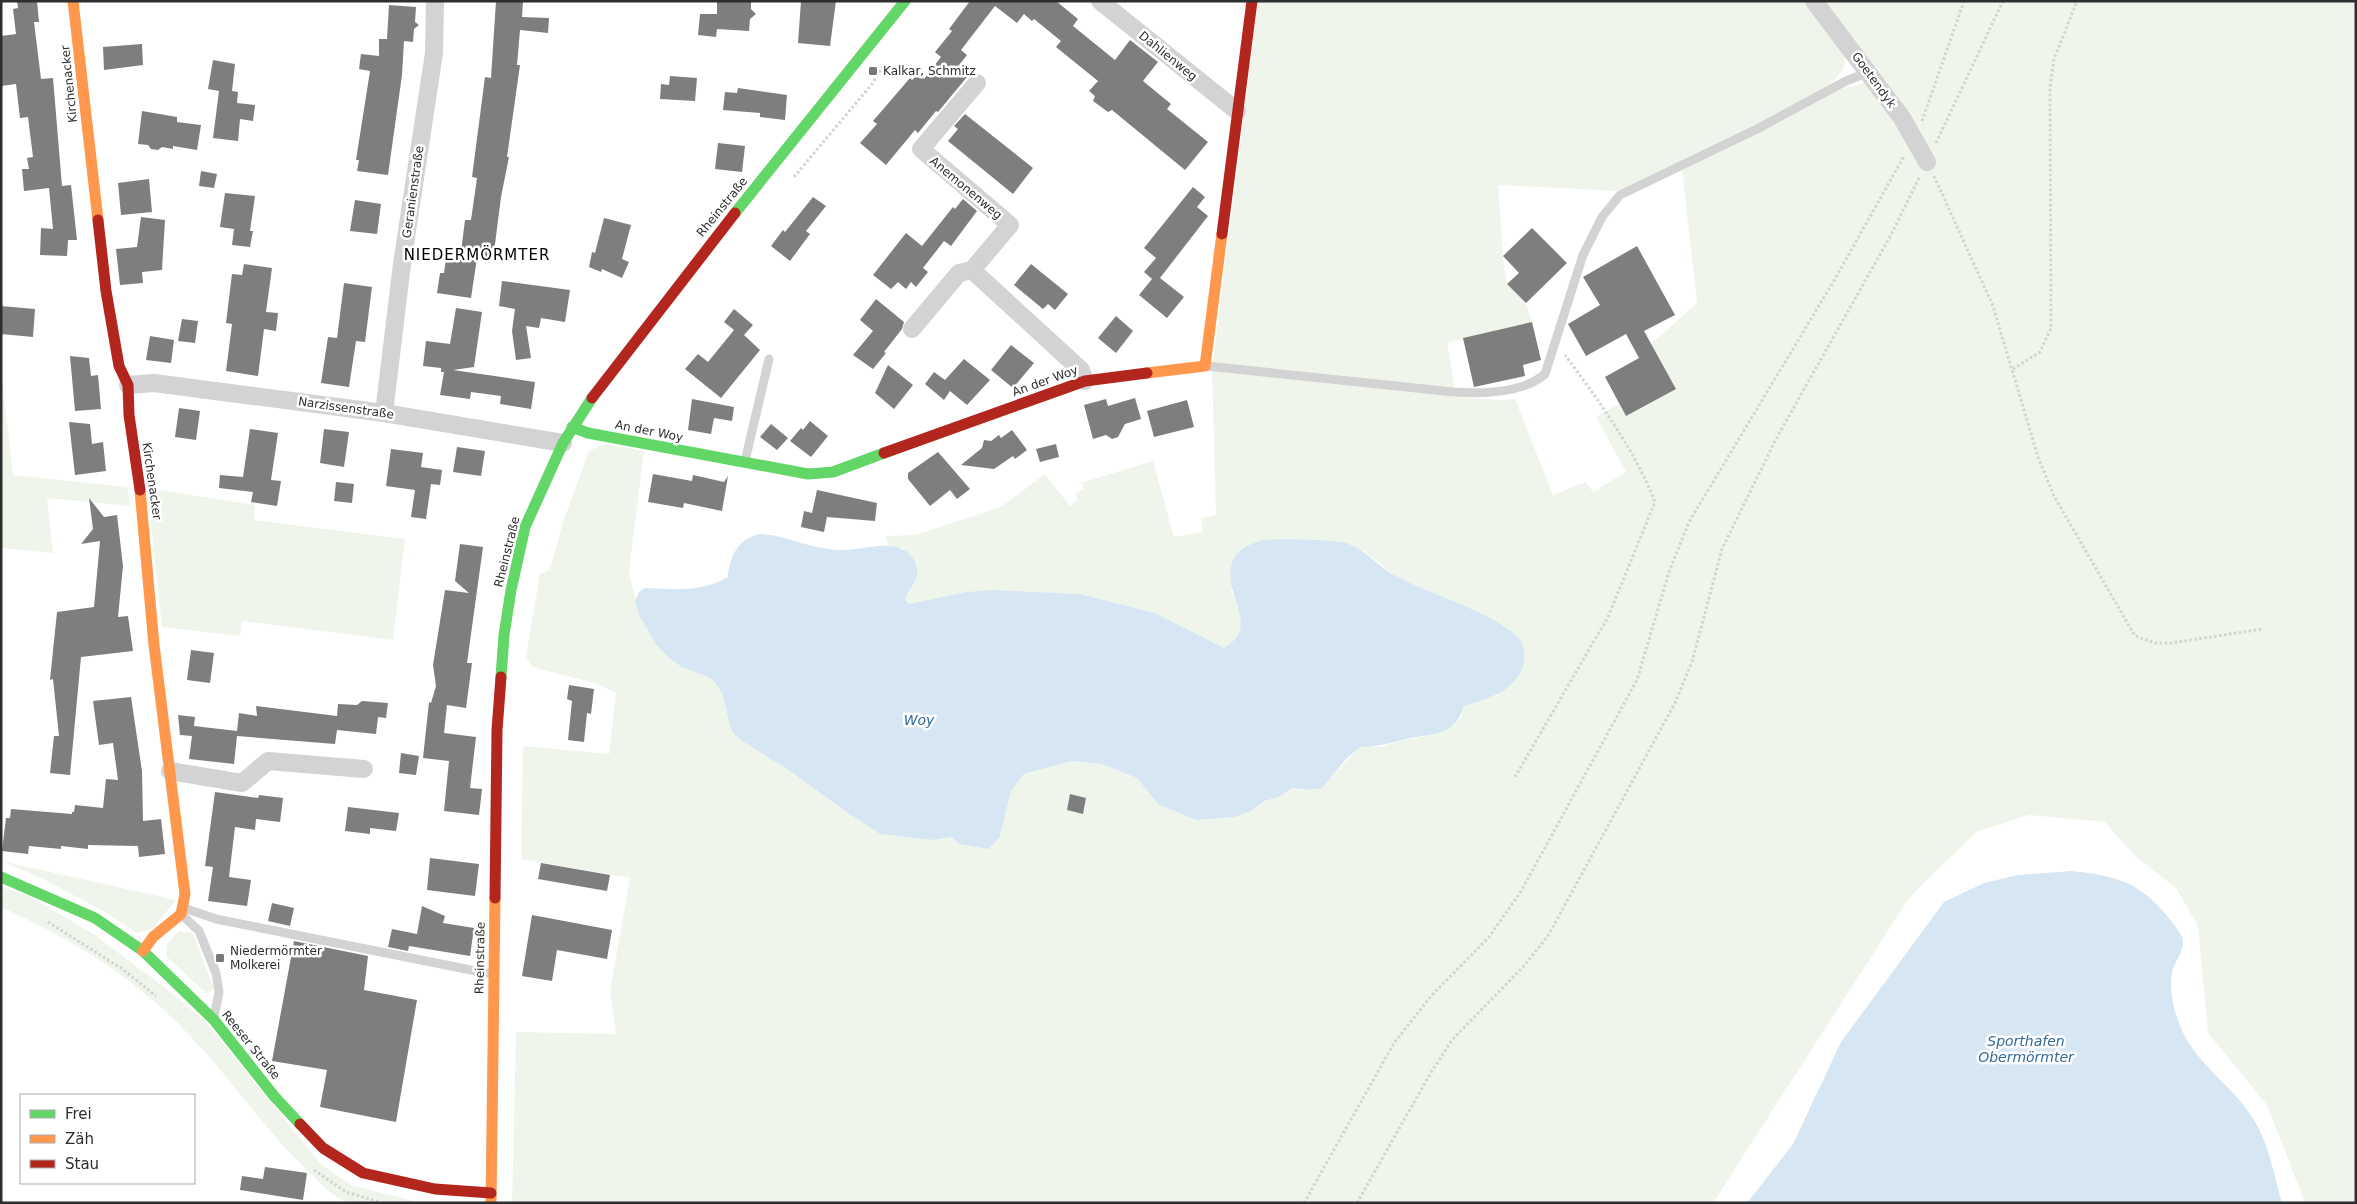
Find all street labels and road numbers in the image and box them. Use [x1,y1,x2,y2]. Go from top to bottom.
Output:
street label: Dahlienweg [1136,28,1200,84]
street label: Kirchenacker [58,44,80,123]
street label: Goetendyk [1849,49,1899,111]
street label: Geranienstraße [400,145,426,239]
street label: Anemonenweg [927,154,1005,222]
street label: Rheinstraße [694,174,750,240]
street label: An der Woy [1010,363,1080,399]
street label: Narzissenstraße [297,394,395,422]
street label: An der Woy [614,418,684,444]
street label: Kirchenacker [140,441,164,521]
street label: Rheinstraße [491,515,523,589]
street label: Rheinstraße [472,922,488,994]
street label: Reeser Straße [219,1008,283,1082]

